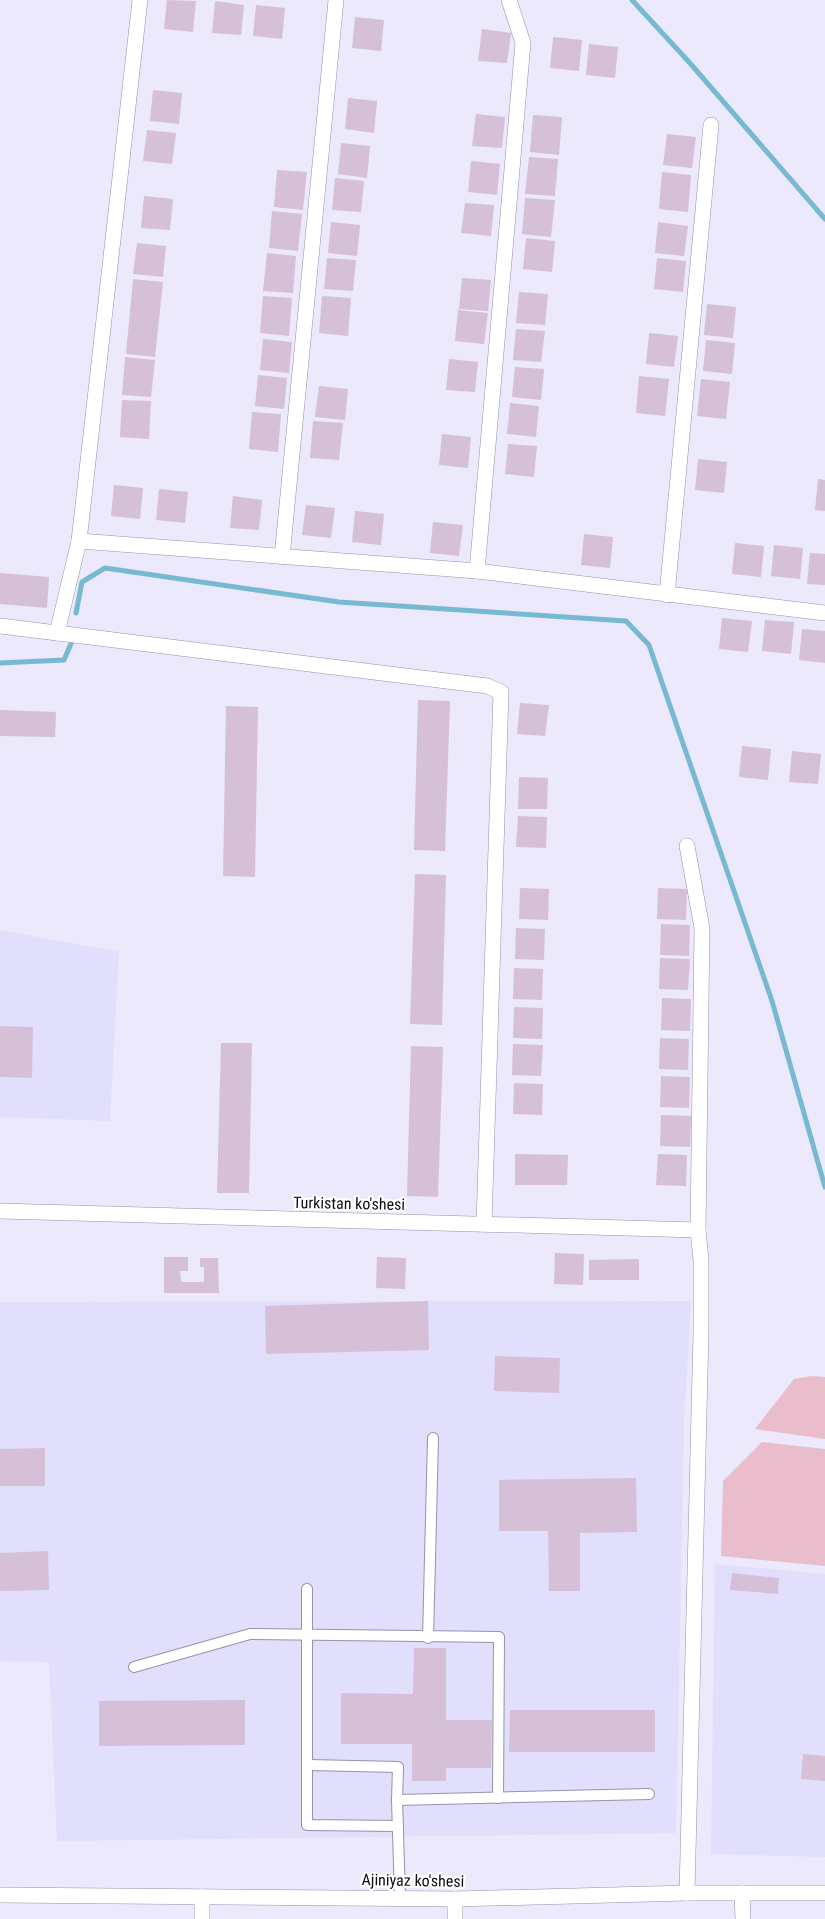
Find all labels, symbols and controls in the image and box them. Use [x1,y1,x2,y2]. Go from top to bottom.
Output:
street label: Turkistan ko'shesi [293,1193,405,1214]
street label: Ajiniyaz ko'shesi [362,1870,464,1891]

